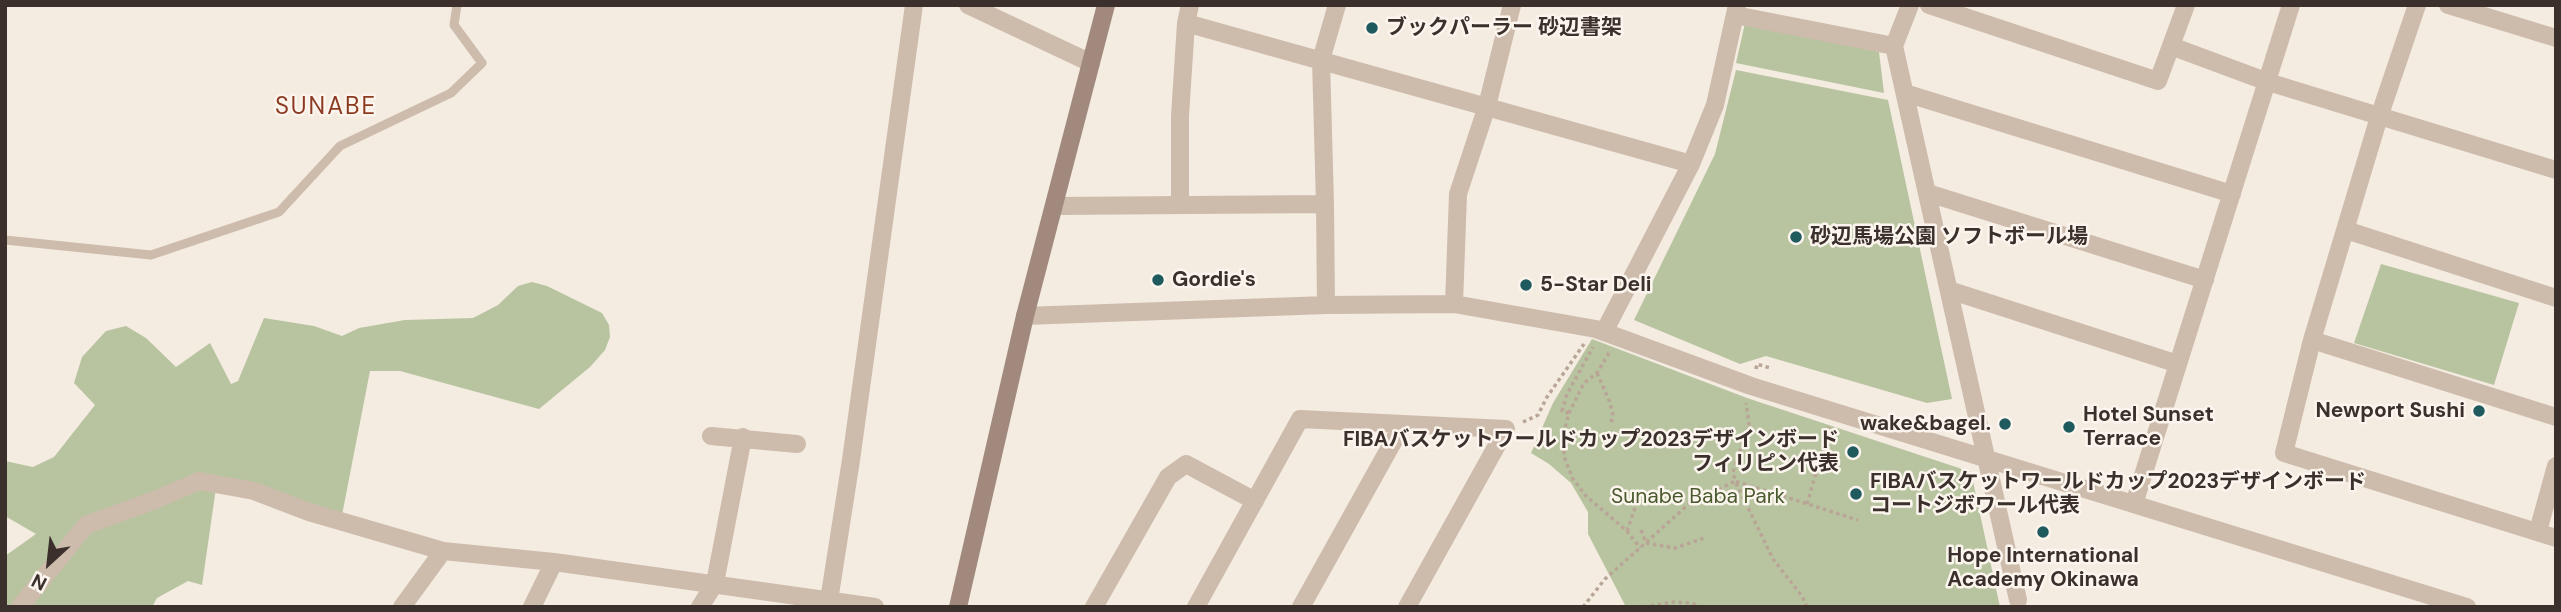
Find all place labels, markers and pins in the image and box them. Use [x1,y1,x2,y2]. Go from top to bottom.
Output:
place label: ブックパーラー 砂辺書架 [1386,15,1622,41]
marker: ブックパーラー 砂辺書架 [1364,20,1380,36]
place label: 砂辺馬場公園 ソフトボール場 [1810,224,2088,250]
marker: 砂辺馬場公園 ソフトボール場 [1788,229,1804,245]
place label: Gordie's [1172,267,1256,293]
marker: Gordie's [1150,272,1166,288]
place label: 5-Star Deli [1540,272,1652,298]
marker: 5-Star Deli [1518,277,1534,293]
place label: Newport Sushi [2316,398,2465,424]
place label: Hotel Sunset Terrace [2083,402,2214,452]
marker: Newport Sushi [2471,403,2487,419]
place label: wake&bagel. [1860,411,1991,437]
marker: wake&bagel. [1997,416,2013,432]
marker: Hotel Sunset Terrace [2061,419,2077,435]
place label: FIBAバスケットワールドカップ2023デザインボード フィリピン代表 [1343,427,1839,477]
marker: FIBAバスケットワールドカップ2023デザインボード フィリピン代表 [1845,444,1861,460]
place label: FIBAバスケットワールドカップ2023デザインボード コートジボワール代表 [1870,469,2366,519]
marker: FIBAバスケットワールドカップ2023デザインボード コートジボワール代表 [1848,486,1864,502]
marker: Hope International Academy Okinawa [2035,524,2051,540]
place label: Hope International Academy Okinawa [1947,543,2139,593]

